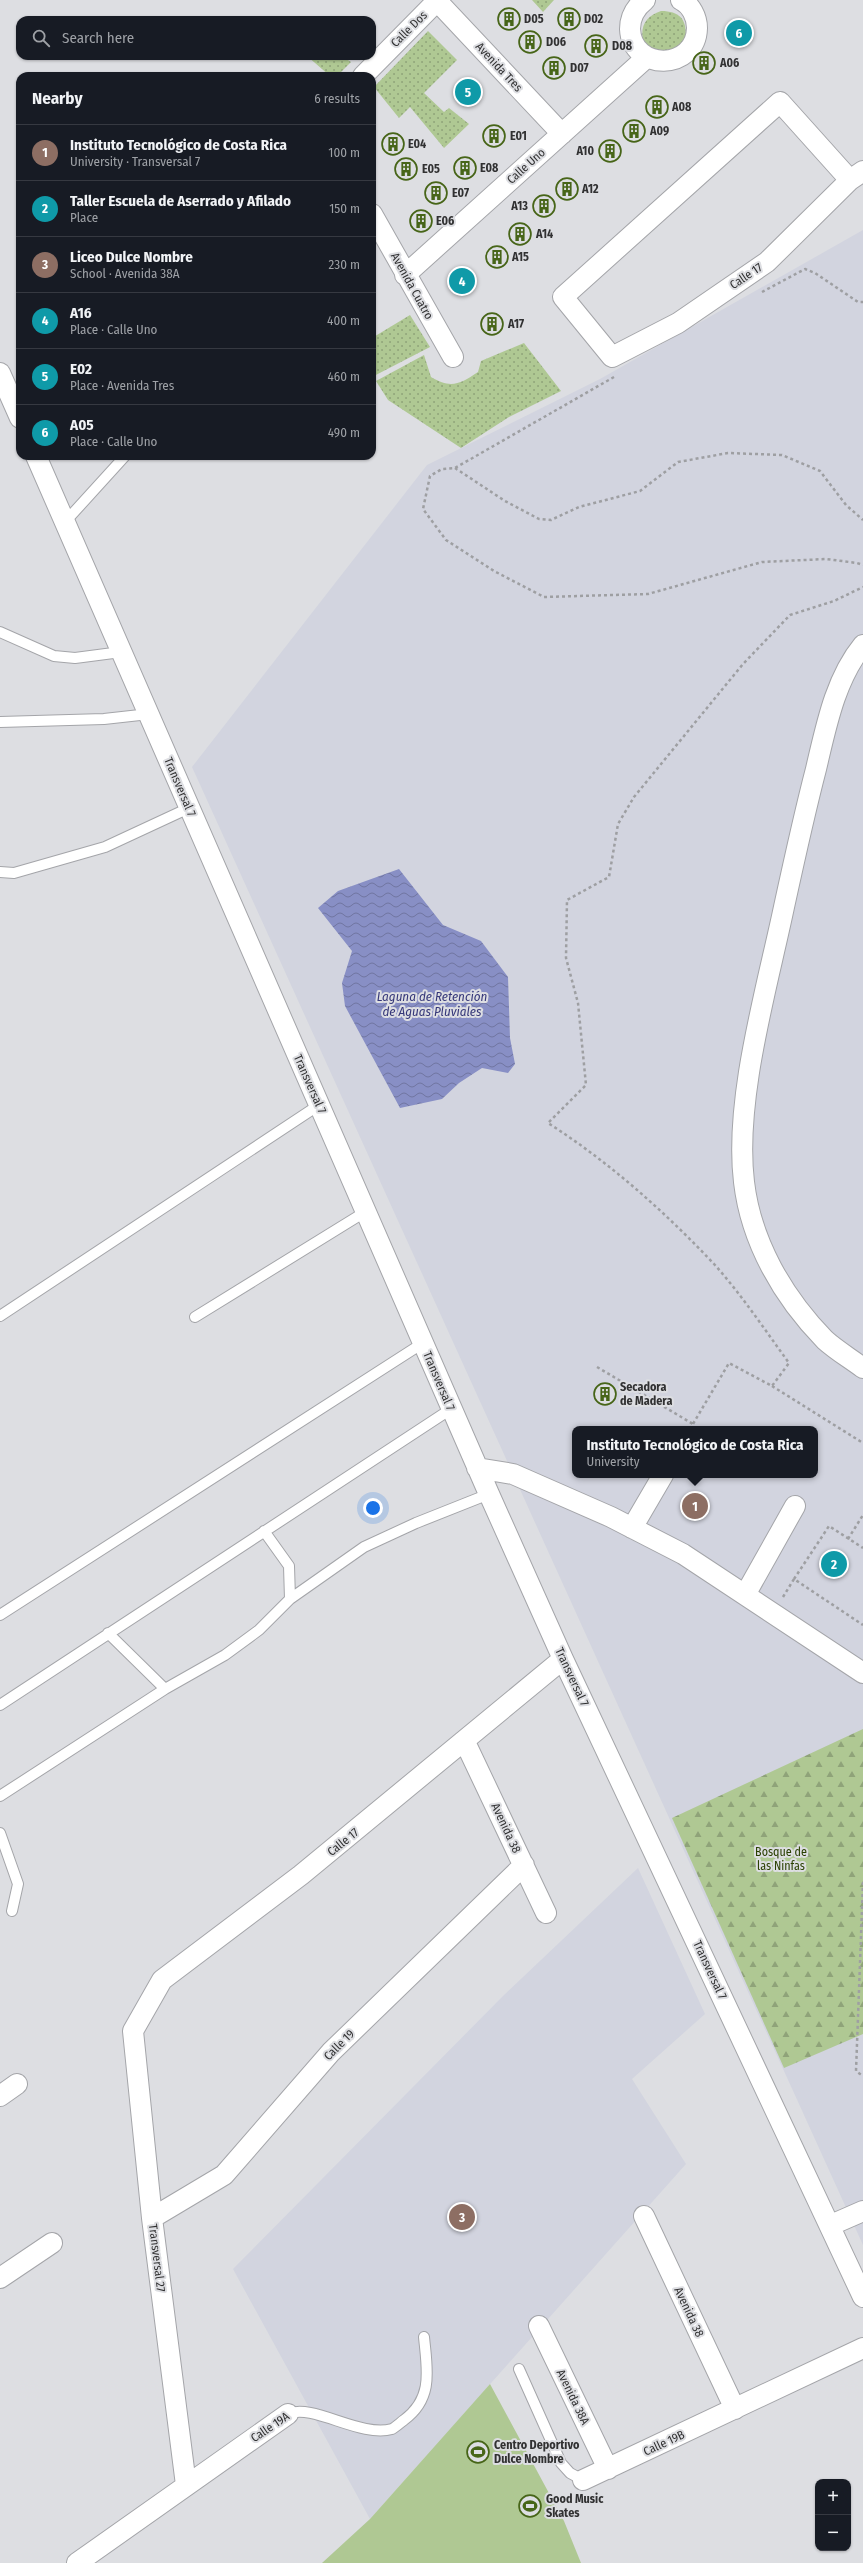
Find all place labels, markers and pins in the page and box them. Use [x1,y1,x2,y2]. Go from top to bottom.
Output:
building icon: D05 [496,6,522,32]
building icon: D02 [556,6,582,32]
place label: D05 [524,12,544,26]
place label: D02 [584,12,604,26]
pin: 6 [726,18,752,48]
building icon: D06 [517,29,543,55]
building icon: D08 [583,33,609,59]
place label: D06 [546,35,566,49]
place label: D08 [612,39,633,53]
building icon: A06 [691,50,717,76]
building icon: D07 [541,55,567,81]
place label: A06 [719,56,739,70]
place label: D07 [570,61,589,75]
pin: 5 [455,77,481,107]
building icon: A08 [644,94,670,120]
place label: A08 [671,100,692,114]
building icon: A09 [621,118,647,144]
building icon: E01 [481,123,507,149]
place label: A09 [649,124,669,138]
place label: E01 [510,129,527,143]
building icon: E04 [380,131,406,157]
place label: E04 [408,137,426,151]
building icon: A10 [597,138,623,164]
place label: A10 [575,144,594,158]
building icon: E08 [452,155,478,181]
building icon: E05 [393,156,419,182]
place label: E08 [480,161,499,175]
place label: E05 [422,162,440,176]
building icon: A12 [554,176,580,202]
building icon: E07 [423,180,449,206]
place label: A12 [581,182,599,196]
place label: E07 [452,186,469,200]
building icon: A13 [531,193,557,219]
place label: A13 [510,199,528,213]
building icon: E06 [408,208,434,234]
place label: E06 [436,214,454,228]
building icon: A14 [507,221,533,247]
place label: A14 [535,227,553,241]
building icon: A15 [484,244,510,270]
place label: A15 [511,250,529,264]
pin: 4 [449,266,475,296]
building icon: A17 [479,311,505,337]
place label: A17 [507,317,524,331]
place label: Secadora de Madera [620,1380,672,1408]
building icon: Secadora de Madera [592,1381,618,1407]
pin: 1 [682,1491,708,1521]
pin: 2 [821,1549,847,1579]
pin: 3 [449,2202,475,2232]
place label: Centro Deportivo Dulce Nombre [494,2438,580,2466]
sports icon: Centro Deportivo Dulce Nombre [465,2439,491,2465]
place label: Good Music Skates [546,2492,604,2520]
sports icon: Good Music Skates [517,2493,543,2519]

